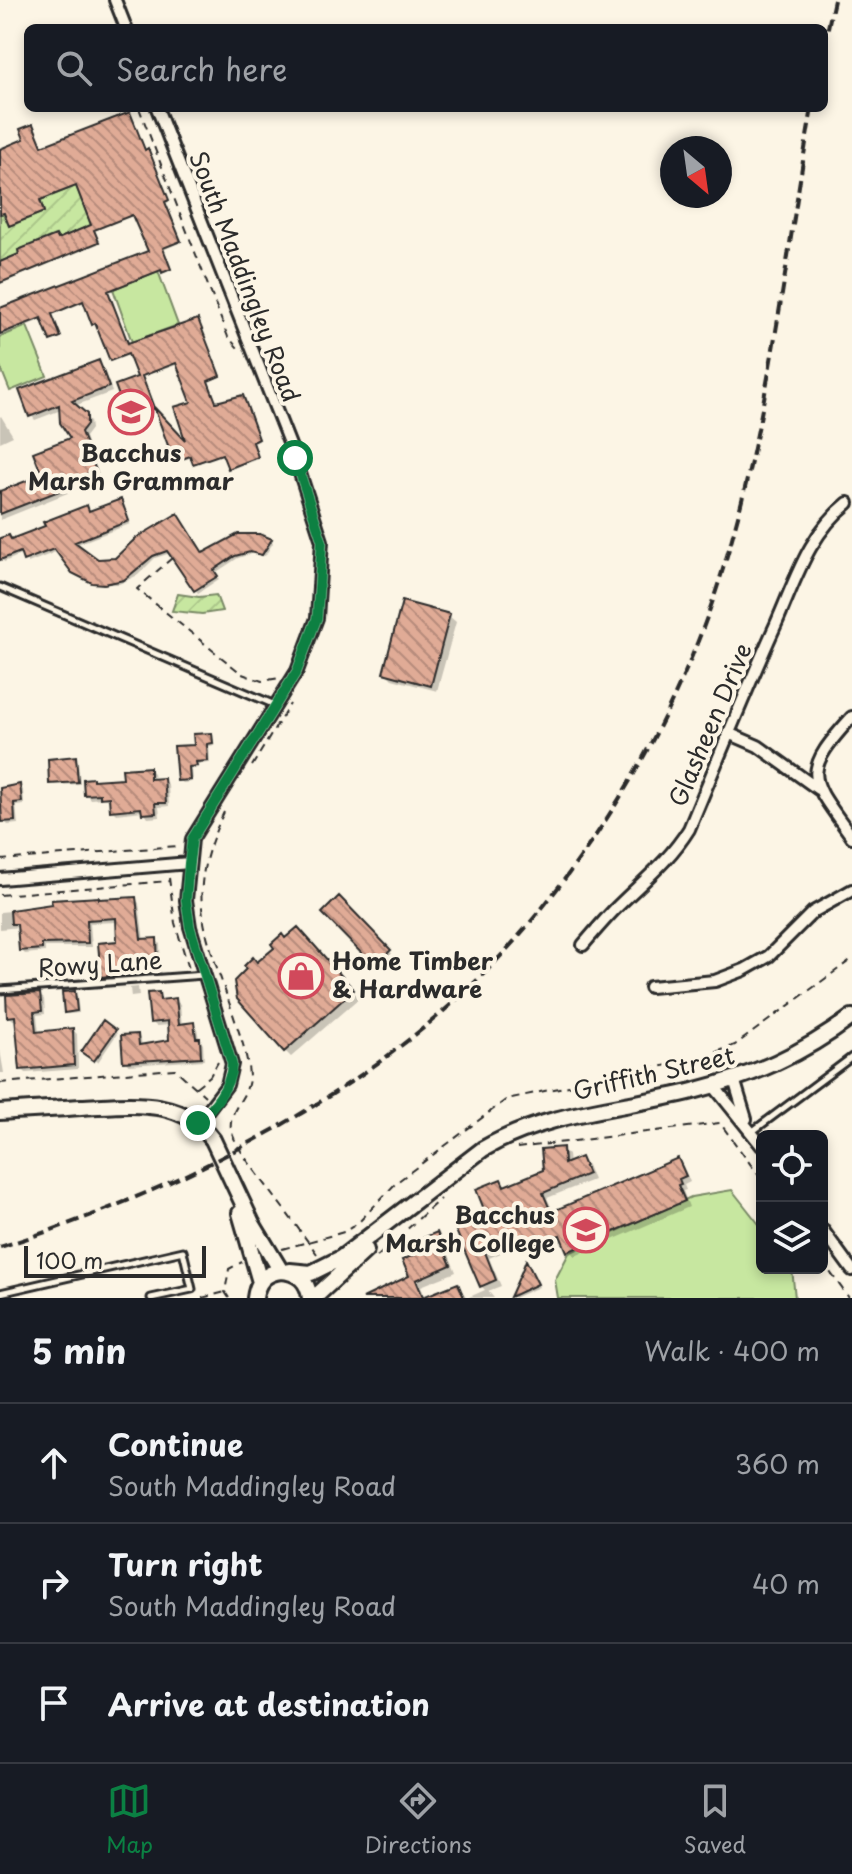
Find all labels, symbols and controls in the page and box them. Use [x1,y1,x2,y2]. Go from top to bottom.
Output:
search box [24,24,828,112]
icon: search [52,46,96,90]
text: Search here [116,46,288,91]
north arrow [660,136,732,208]
street label: South Maddingley Road [181,146,310,407]
school or university icon: Bacchus Marsh Grammar [107,388,155,436]
place label: Bacchus Marsh Grammar [28,434,235,498]
route start [277,440,313,476]
street label: Glasheen Drive [658,637,760,812]
street label: Rowy Lane [36,941,164,985]
place label: Home Timber & Hardware [332,942,494,1006]
shop icon: Home Timber & Hardware [277,952,325,1000]
street label: Griffith Street [569,1036,738,1108]
route end [180,1105,216,1141]
map controls [756,1130,828,1274]
button: locate [756,1130,828,1202]
place label: Bacchus Marsh College [385,1196,555,1260]
button: layers [756,1202,828,1274]
school or university icon: Bacchus Marsh College [562,1206,610,1254]
scale bar [24,1242,206,1278]
text: 100 m [36,1243,103,1276]
text: 5 min [32,1324,126,1376]
text: Walk · 400 m [644,1331,820,1370]
text: Continue [108,1421,243,1466]
icon: ahead [32,1441,76,1485]
text: 360 m [735,1444,820,1483]
text: South Maddingley Road [108,1466,396,1505]
text: Turn right [108,1541,263,1586]
icon: right [32,1561,76,1605]
text: 40 m [752,1564,820,1603]
text: South Maddingley Road [108,1586,396,1625]
icon: arrive [32,1681,76,1725]
text: Arrive at destination [108,1681,430,1726]
tab: Map [106,1779,153,1860]
tab: Directions [365,1779,472,1860]
tab: Saved [684,1779,746,1860]

